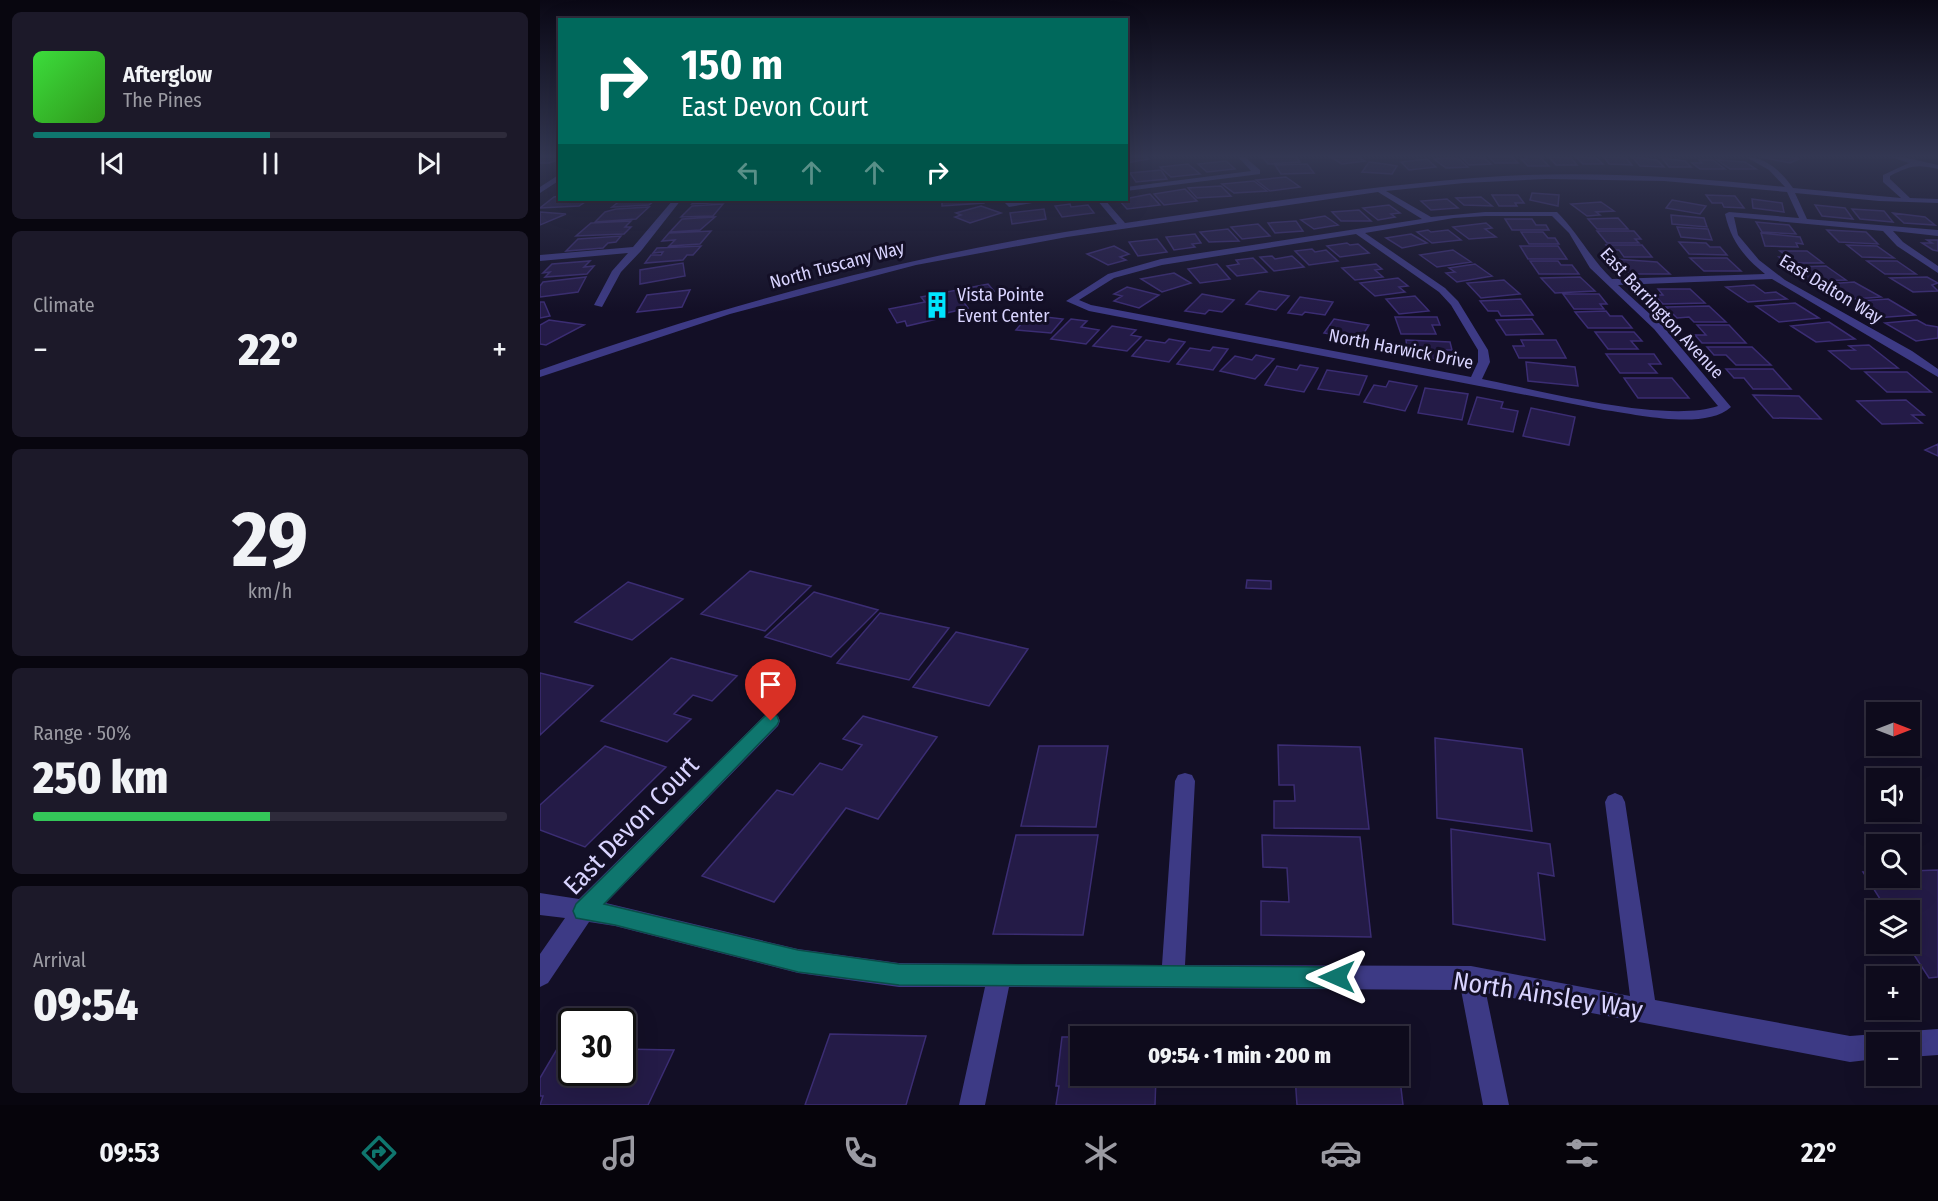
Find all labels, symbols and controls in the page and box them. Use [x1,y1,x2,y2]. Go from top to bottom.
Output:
text: 150 m [681,40,783,90]
icon: right [582,42,660,120]
text: Afterglow [123,61,212,88]
text: The Pines [123,88,202,112]
text: East Devon Court [681,91,868,123]
icon: previous [96,147,129,180]
icon: pause [254,147,287,180]
icon: next [412,147,445,180]
icon: left [732,156,765,189]
icon: ahead [795,156,828,189]
icon: ahead [858,156,891,189]
icon: right [921,156,954,189]
street label: North Tuscany Way [767,236,907,294]
street label: East Barrington Avenue [1596,243,1729,383]
street label: East Dalton Way [1775,250,1887,328]
place label: Vista Pointe Event Center [957,284,1050,327]
building icon: Vista Pointe Event Center [922,290,952,320]
text: Climate [33,293,95,317]
text: 22° [238,323,302,377]
street label: North Harwick Drive [1327,324,1475,374]
text: − [33,330,48,370]
text: + [492,330,507,370]
text: 29 [232,493,308,587]
text: km/h [248,579,292,603]
pin [745,659,796,721]
icon: arrive [754,668,787,701]
north arrow [1866,702,1920,756]
map controls [1866,702,1920,1086]
text: Range · 50% [33,721,131,745]
street label: East Devon Court [558,749,706,901]
text: 250 km [33,751,168,805]
button: sound [1866,768,1920,822]
button: search [1866,834,1920,888]
button: layers [1866,900,1920,954]
position arrow [1305,945,1369,1009]
text: Arrival [33,948,86,972]
street label: North Ainsley Way [1451,965,1645,1026]
button: + [1866,966,1920,1020]
text: 09:54 [33,978,138,1032]
speed limit sign: 30 [558,1008,636,1086]
button: − [1866,1032,1920,1086]
text: 09:54 · 1 min · 200 m [1148,1042,1331,1069]
icon: directions [358,1132,400,1174]
icon: music [599,1132,641,1174]
icon: phone [839,1132,881,1174]
icon: climate [1080,1132,1122,1174]
icon: car [1320,1132,1362,1174]
icon: filters [1561,1132,1603,1174]
text: 09:53 [99,1137,160,1169]
text: 22° [1801,1137,1839,1169]

